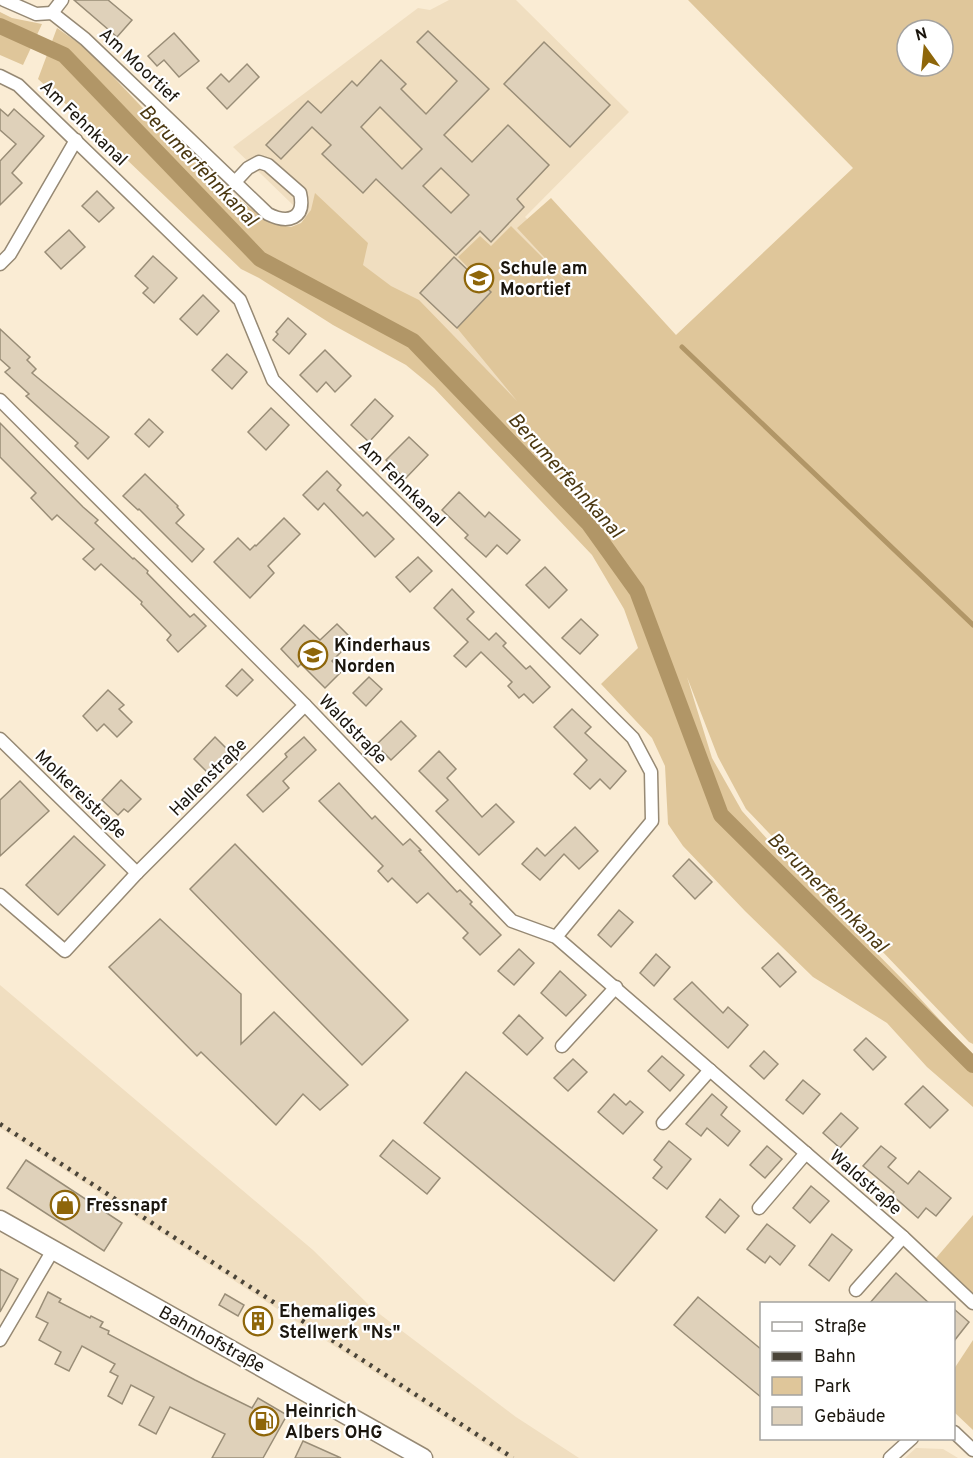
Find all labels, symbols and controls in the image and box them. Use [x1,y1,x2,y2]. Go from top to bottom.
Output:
north arrow [895,18,955,78]
street label: Am Moortief [94,24,182,109]
text: N [913,24,930,47]
street label: Am Fehnkanal [34,76,132,172]
water label: Berumerfehnkanal [133,100,263,234]
place label: Schule am Moortief [500,258,587,302]
school or university icon: Schule am Moortief [463,262,495,294]
water label: Berumerfehnkanal [501,408,628,545]
street label: Am Fehnkanal [353,436,449,532]
place label: Kinderhaus Norden [334,635,431,679]
school or university icon: Kinderhaus Norden [297,639,329,671]
street label: Waldstraße [313,690,391,770]
street label: Hallenstraße [165,734,253,822]
street label: Molkereistraße [29,745,131,845]
water label: Berumerfehnkanal [761,828,893,960]
street label: Waldstraße [824,1145,906,1221]
shop icon: Fressnapf [49,1189,81,1221]
place label: Fressnapf [86,1195,168,1218]
place label: Ehemaliges Stellwerk "Ns" [279,1301,401,1345]
street label: Bahnhofstraße [154,1302,268,1379]
legend [760,1302,955,1440]
building icon: Ehemaliges Stellwerk "Ns" [242,1305,274,1337]
text: Straße [814,1316,866,1339]
text: Bahn [814,1346,856,1369]
text: Park [814,1376,851,1399]
place label: Heinrich Albers OHG [285,1401,383,1445]
fuel station icon: Heinrich Albers OHG [248,1405,280,1437]
text: Gebäude [814,1406,886,1429]

